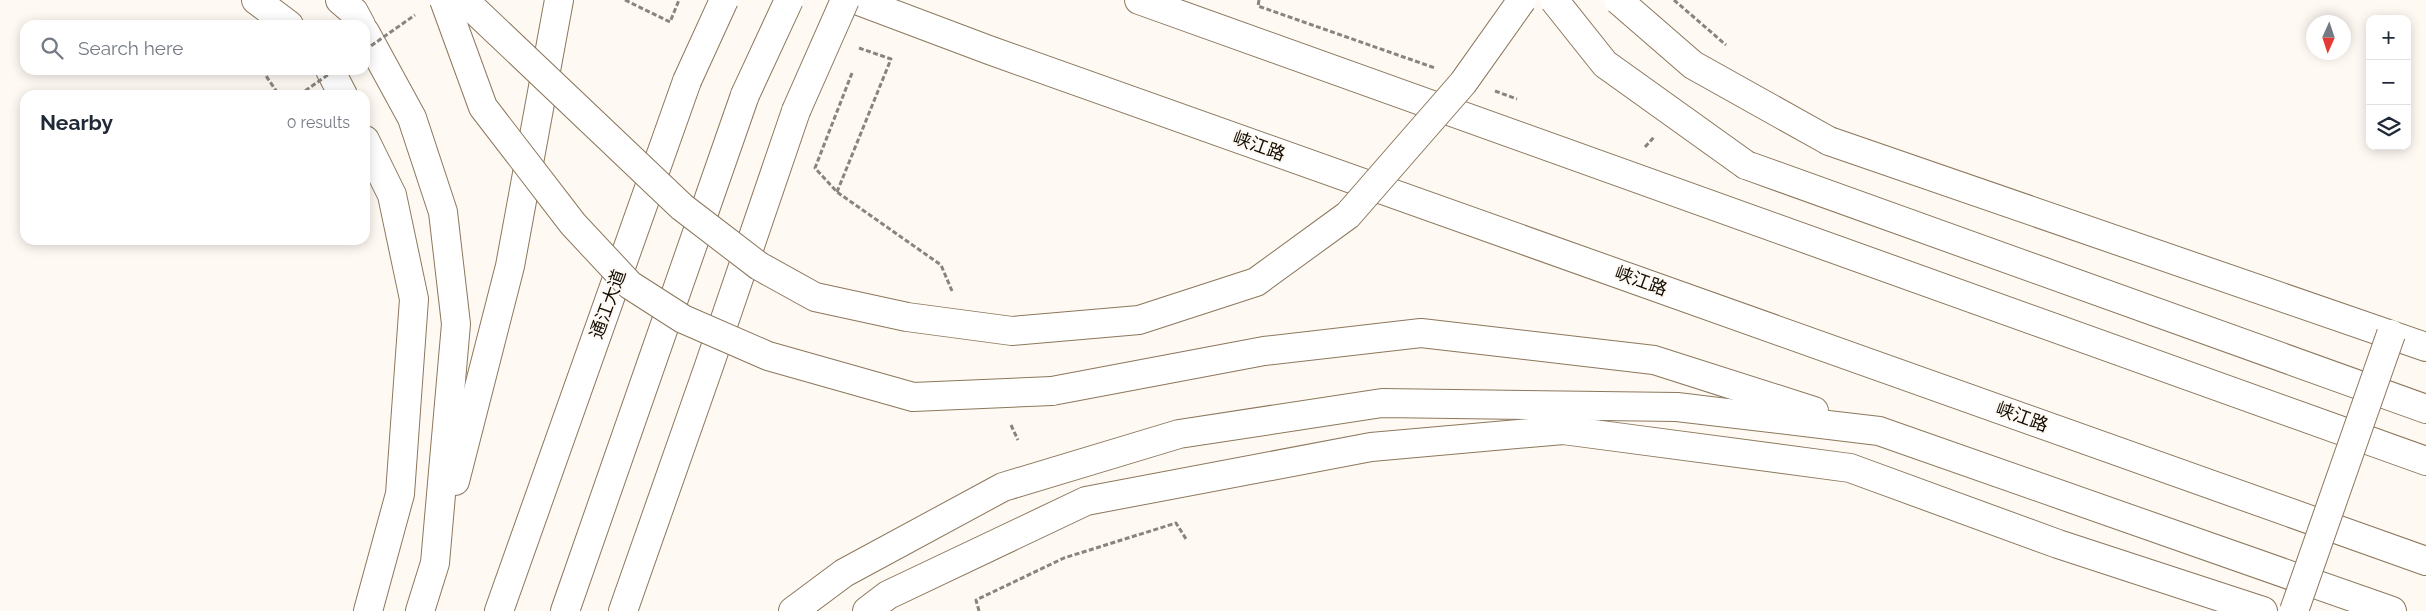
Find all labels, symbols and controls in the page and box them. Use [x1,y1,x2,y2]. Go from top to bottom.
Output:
north arrow [2306,15,2351,60]
map controls [2366,15,2411,150]
button: + [2366,15,2411,60]
search box [20,20,370,75]
icon: search [38,34,66,62]
text: Search here [78,37,184,59]
button: − [2366,60,2411,105]
button: layers [2366,105,2411,150]
text: Nearby [40,110,113,135]
text: 0 results [287,113,350,132]
street label: 峡江路 [1230,126,1288,165]
street label: 峡江路 [1612,261,1670,300]
street label: 通江大道 [585,266,630,341]
street label: 峡江路 [1993,397,2051,436]

